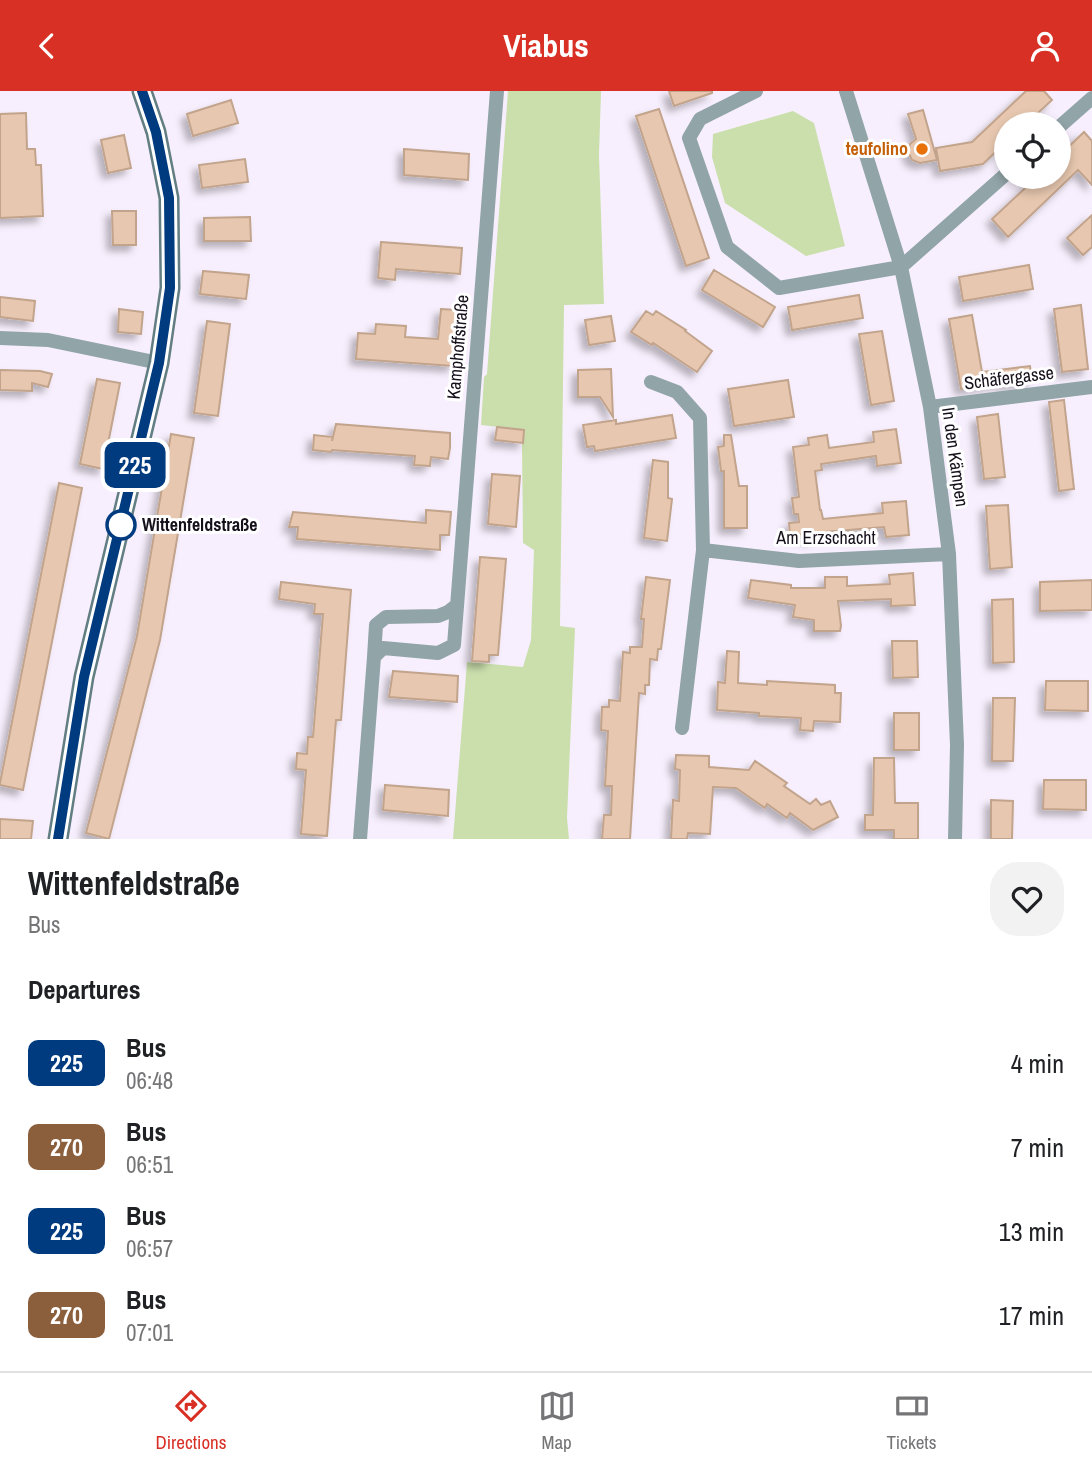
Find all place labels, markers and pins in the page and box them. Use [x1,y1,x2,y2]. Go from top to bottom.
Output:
place label: teufolino [846,136,908,161]
marker: teufolino [914,141,930,157]
marker: Wittenfeldstraße [106,510,136,540]
place label: Wittenfeldstraße [142,512,258,537]

